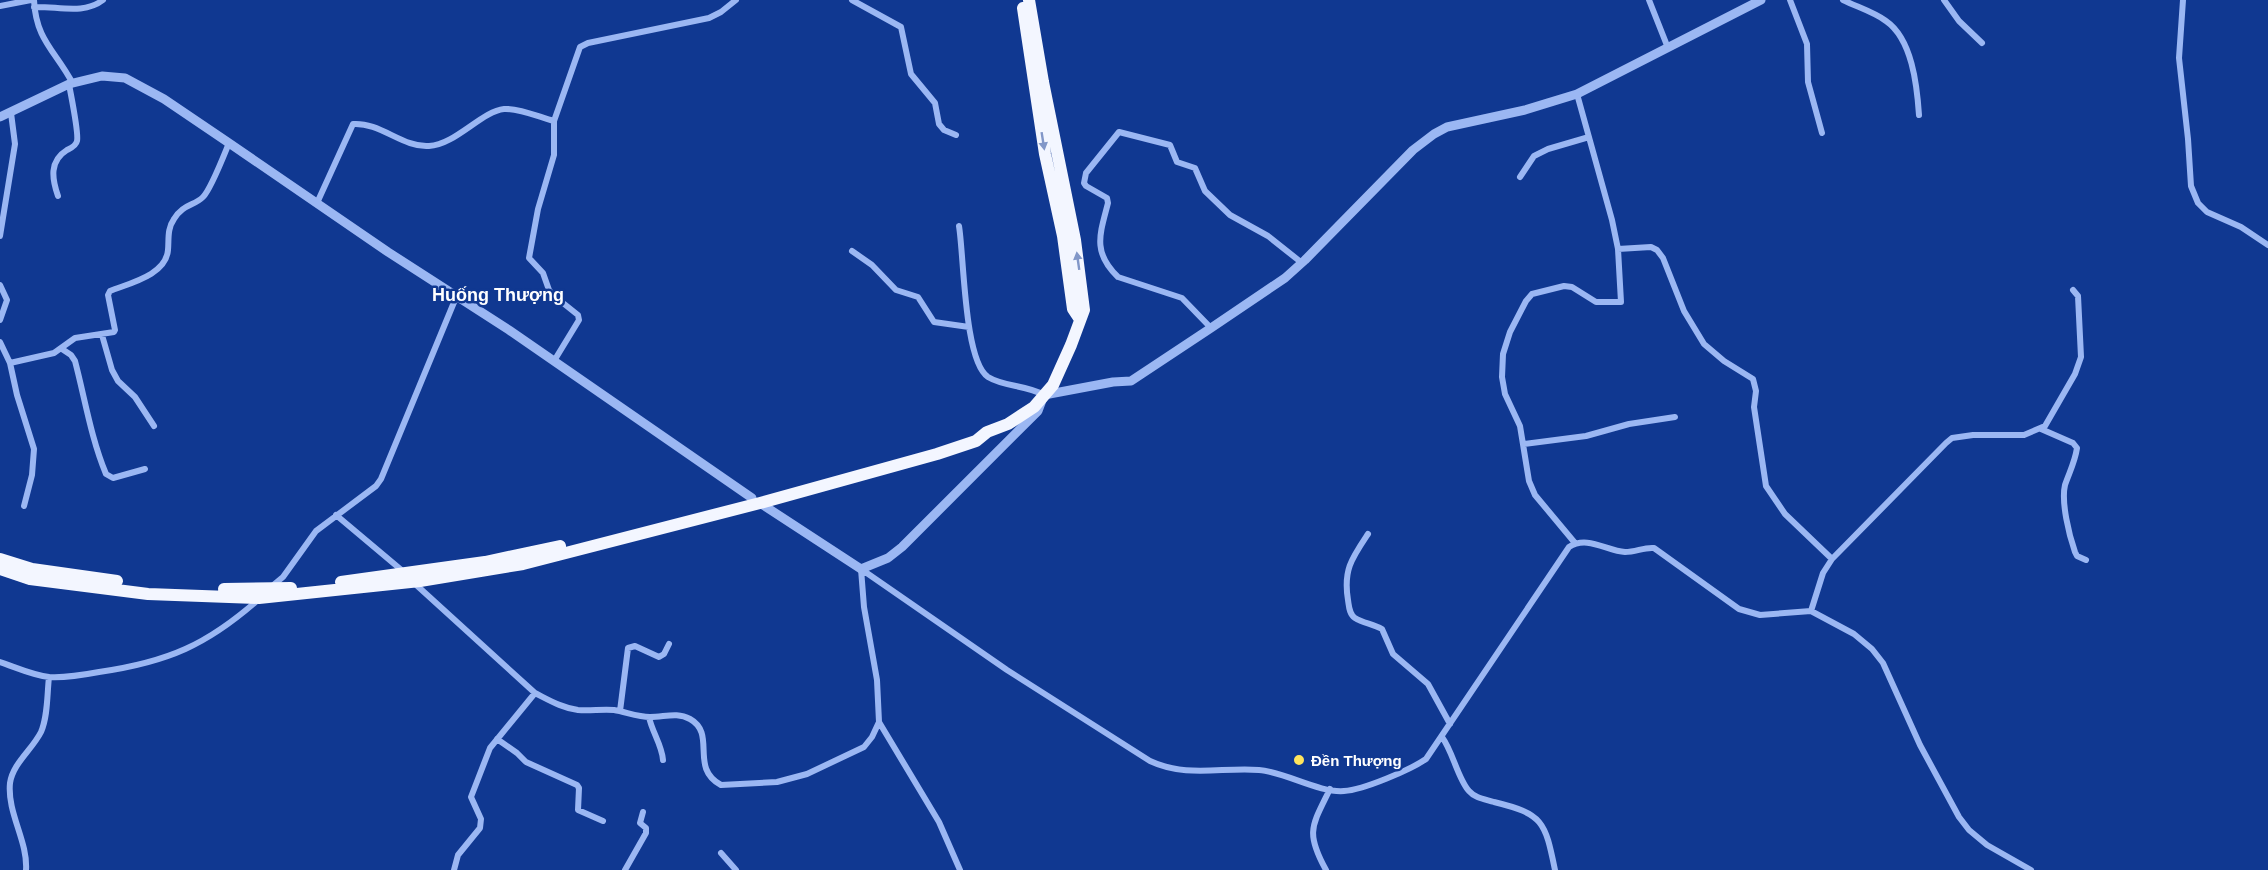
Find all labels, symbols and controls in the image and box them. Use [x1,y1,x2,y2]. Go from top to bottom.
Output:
one-way arrow [1039,131,1048,150]
one-way arrow [1073,252,1082,271]
district label: Huống Thượng [432,285,564,305]
place label: Đền Thượng [1311,752,1402,769]
marker: Đền Thượng [1292,753,1306,767]

